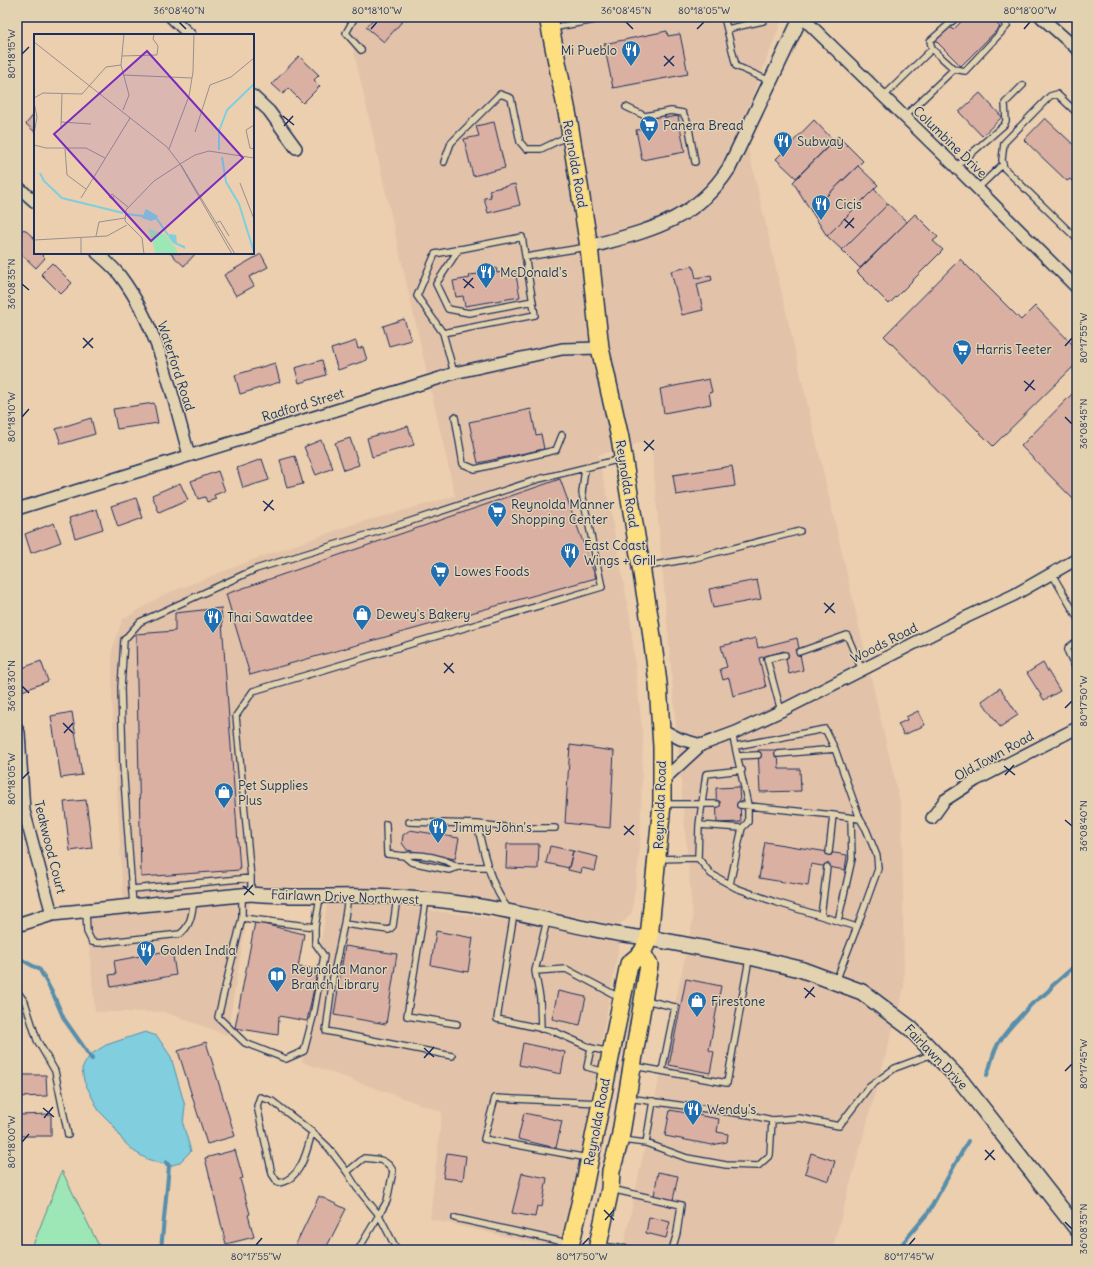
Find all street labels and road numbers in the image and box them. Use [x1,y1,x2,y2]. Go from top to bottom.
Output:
street label: Columbine Drive [910,103,990,181]
street label: Reynolda Road [559,119,591,210]
street label: Waterford Road [154,319,199,413]
street label: Radford Street [260,384,347,426]
street label: Reynolda Road [612,439,642,530]
street label: Woods Road [848,619,921,667]
street label: Old Town Road [951,727,1037,785]
street label: Reynolda Road [650,760,670,850]
street label: Teakwood Court [30,799,70,896]
street label: Fairlawn Drive Northwest [271,886,420,908]
street label: Fairlawn Drive [901,1021,971,1093]
street label: Reynolda Road [580,1076,614,1167]

